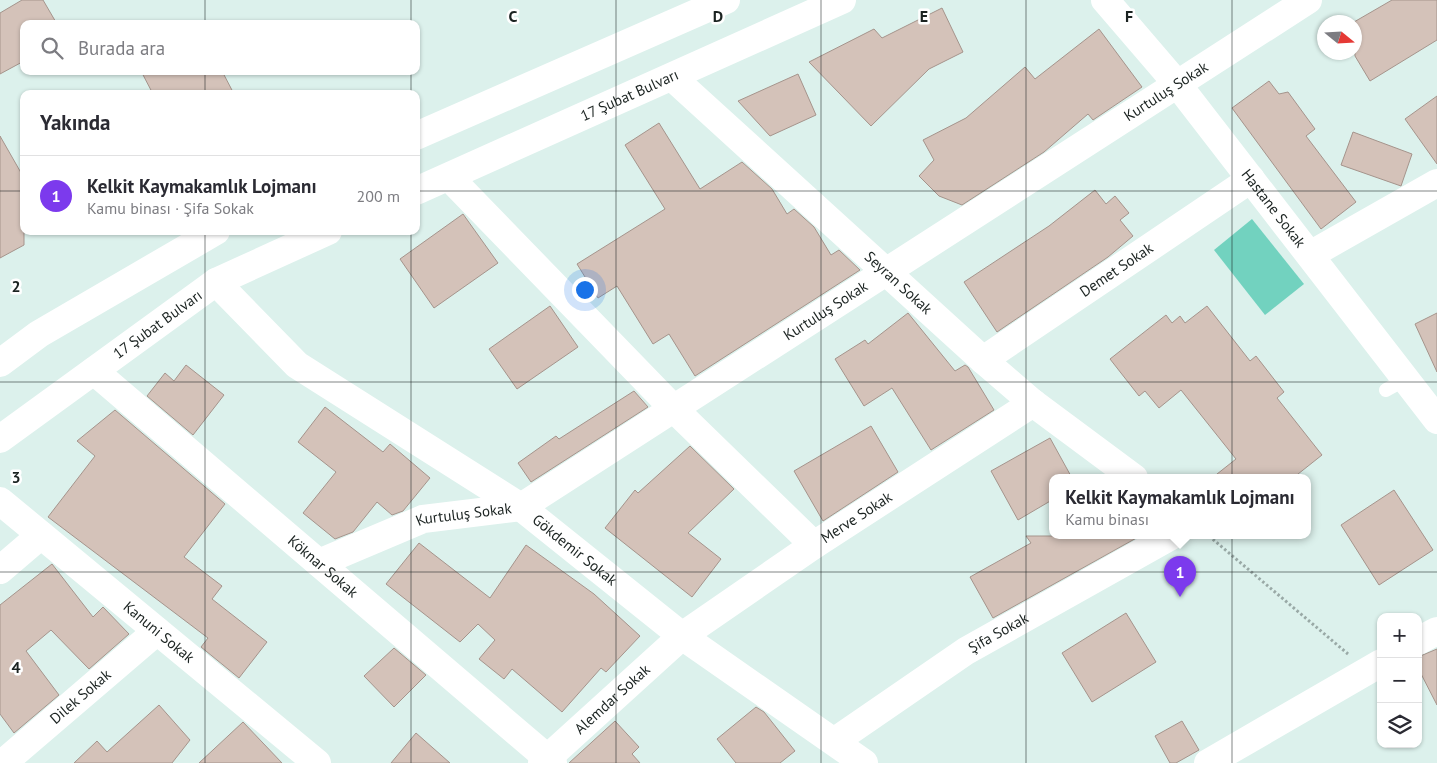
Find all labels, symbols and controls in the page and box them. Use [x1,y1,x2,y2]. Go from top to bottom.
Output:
text: C [509,6,518,26]
text: D [713,6,723,26]
text: E [920,6,928,26]
text: F [1125,6,1133,26]
north arrow [1317,15,1362,60]
search box [20,20,420,75]
icon: search [38,34,66,62]
text: Burada ara [78,36,165,60]
street label: Kurtuluş Sokak [1120,57,1212,125]
street label: 17 Şubat Bulvarı [577,65,681,125]
text: Yakında [40,109,110,136]
street label: Hastane Sokak [1237,165,1311,252]
text: Kelkit Kaymakamlık Lojmanı [87,174,317,198]
text: 1 [51,186,61,206]
text: 200 m [357,186,400,206]
text: Kamu binası · Şifa Sokak [87,198,254,218]
street label: Demet Sokak [1076,238,1157,301]
street label: Seyran Sokak [861,247,937,319]
text: 2 [11,276,21,296]
street label: Kurtuluş Sokak [780,276,872,344]
your location [572,277,598,303]
street label: 17 Şubat Bulvarı [109,285,206,363]
text: 3 [11,467,21,487]
popup [1049,474,1311,539]
text: Kelkit Kaymakamlık Lojmanı [1065,485,1295,509]
street label: Merve Sokak [817,487,896,547]
street label: Kurtuluş Sokak [413,498,513,530]
text: Kamu binası [1065,509,1149,529]
street label: Gökdemir Sokak [529,510,622,590]
street label: Köknar Sokak [284,531,363,602]
pin: 1 [1164,556,1196,597]
street label: Kanuni Sokak [120,597,199,667]
street label: Şifa Sokak [965,608,1032,657]
map controls [1377,613,1422,748]
button: + [1377,613,1422,658]
text: 4 [11,657,21,677]
button: − [1377,658,1422,703]
street label: Alemdar Sokak [570,659,654,738]
street label: Dilek Sokak [46,664,115,728]
button: layers [1377,703,1422,748]

